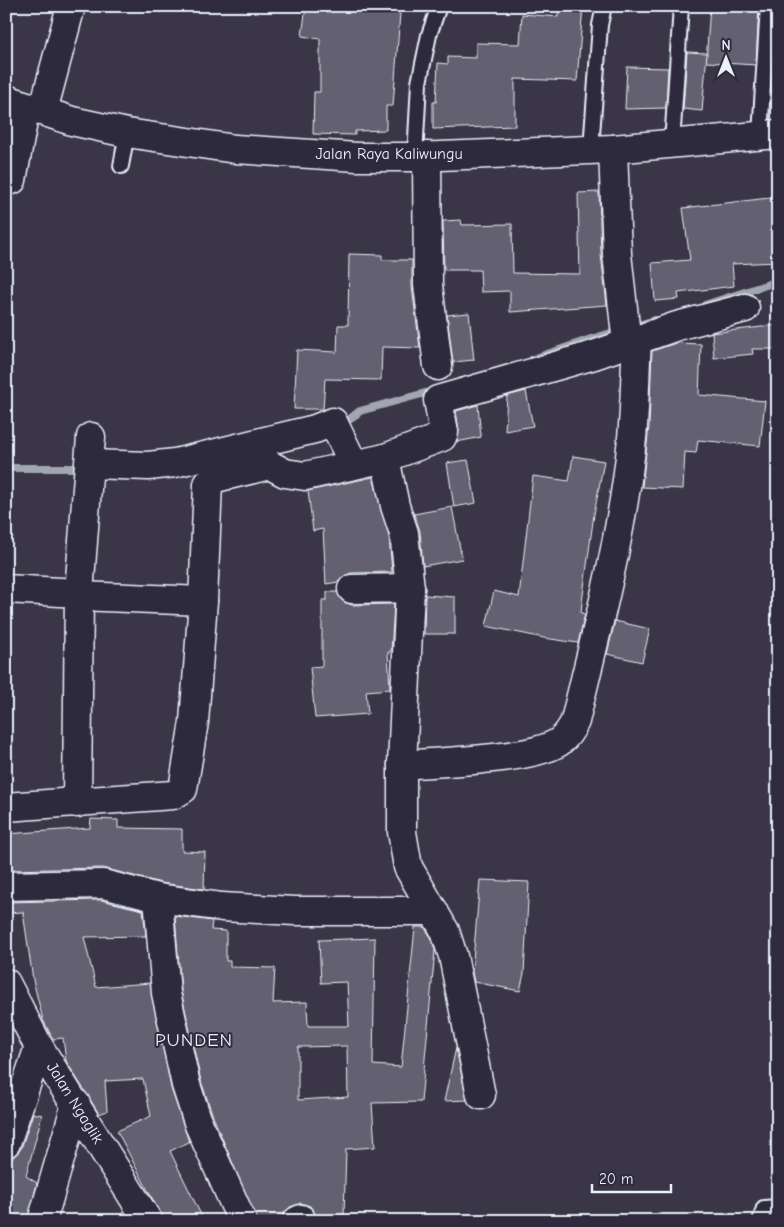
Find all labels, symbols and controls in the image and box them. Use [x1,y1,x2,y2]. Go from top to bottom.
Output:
north arrow [702,32,752,82]
text: N [721,37,731,54]
street label: Jalan Raya Kaliwungu [315,145,463,163]
district label: PUNDEN [155,1029,233,1051]
street label: Jalan Ngaglik [43,1059,107,1147]
scale bar [592,1162,670,1194]
text: 20 m [599,1170,633,1188]

